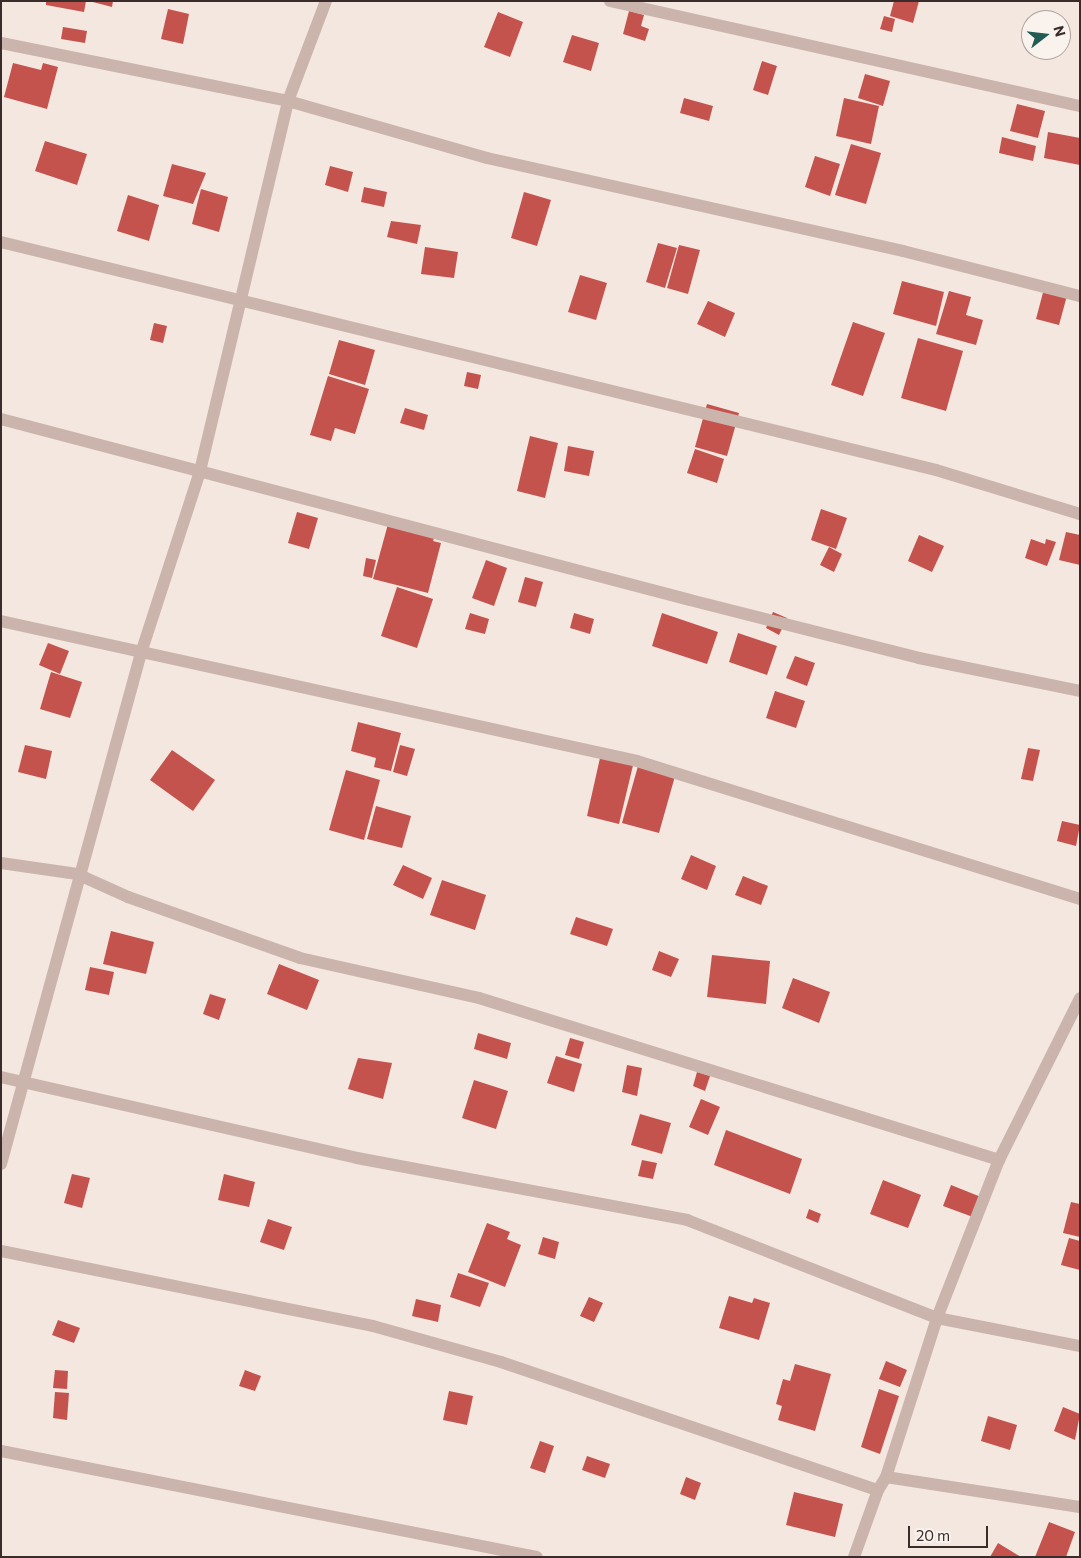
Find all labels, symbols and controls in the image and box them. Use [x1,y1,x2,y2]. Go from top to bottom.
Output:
north arrow [1021,10,1071,60]
text: N [1050,24,1070,38]
scale bar [911,1516,991,1548]
text: 20 m [916,1526,950,1544]

